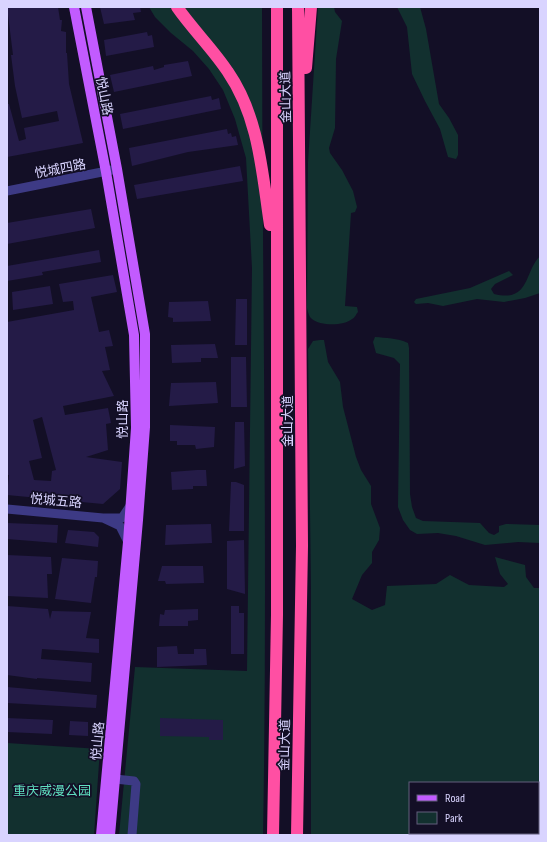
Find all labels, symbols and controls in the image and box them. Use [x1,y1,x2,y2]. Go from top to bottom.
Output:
street label: 金山大道 [278,71,294,123]
street label: 悦山路 [92,76,116,117]
street label: 悦城四路 [33,156,87,182]
street label: 金山大道 [280,395,296,447]
street label: 悦山路 [115,399,131,439]
street label: 悦城五路 [29,491,83,511]
street label: 金山大道 [277,719,293,771]
street label: 悦山路 [88,721,108,761]
legend [409,782,539,834]
park label: 重庆威漫公园 [13,783,91,799]
text: Road [445,791,465,806]
text: Park [445,811,463,826]

